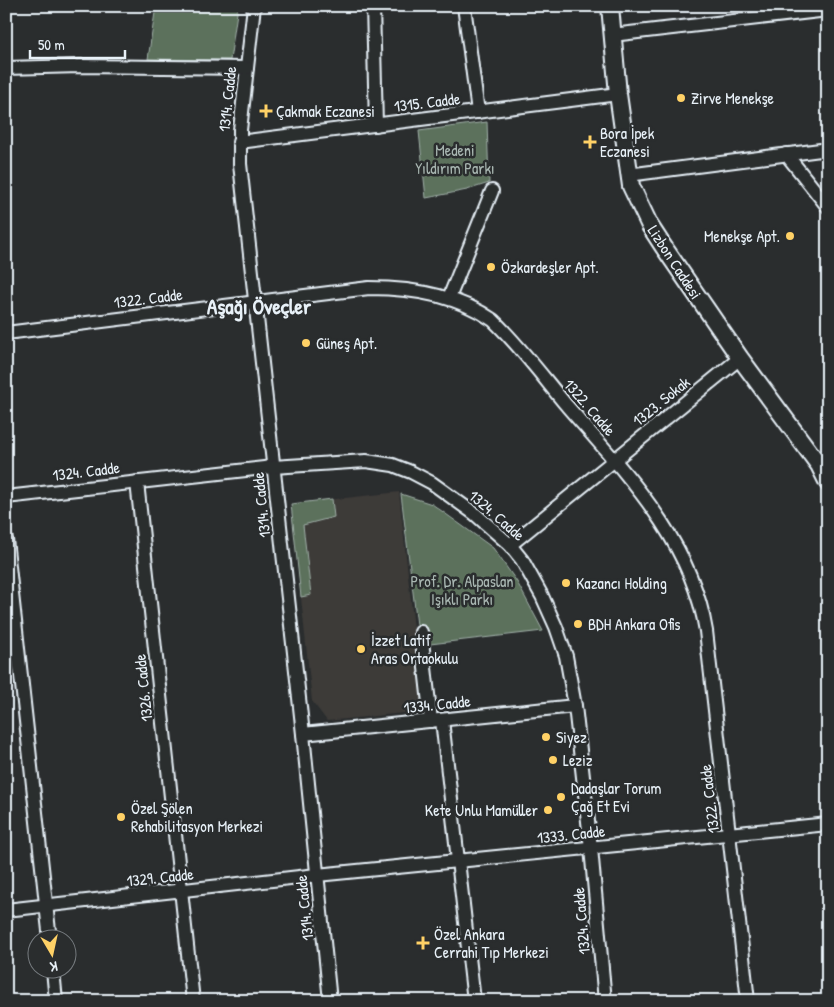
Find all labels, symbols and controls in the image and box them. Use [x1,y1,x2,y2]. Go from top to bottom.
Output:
scale bar [30,28,125,60]
text: 50 m [38,34,65,55]
street label: 1314. Cadde [213,65,241,133]
street label: 1315. Cadde [393,87,462,117]
place label: Zirve Menekşe [691,87,775,109]
marker: Zirve Menekşe [675,92,687,104]
place label: Çakmak Eczanesi [276,100,375,122]
marker: Çakmak Eczanesi [260,105,272,117]
place label: Bora İpek Eczanesi [600,122,655,162]
marker: Bora İpek Eczanesi [584,136,596,148]
park label: Medeni Yıldırım Parkı [415,139,495,179]
street label: Lizbon Caddesi [643,221,707,303]
place label: Menekşe Apt. [704,225,780,247]
marker: Menekşe Apt. [784,230,796,242]
place label: Özkardeşler Apt. [501,256,599,278]
marker: Özkardeşler Apt. [485,261,497,273]
street label: 1322. Cadde [112,283,184,313]
district label: Aşağı Öveçler [207,292,312,322]
place label: Güneş Apt. [316,332,377,354]
marker: Güneş Apt. [300,337,312,349]
street label: 1323. Sokak [628,371,695,431]
street label: 1322. Cadde [559,374,621,441]
street label: 1324. Cadde [51,456,121,486]
street label: 1314. Cadde [247,471,275,539]
street label: 1324. Cadde [464,485,530,546]
park label: Prof. Dr. Alpaslan Işıklı Parkı [410,570,514,610]
place label: Kazancı Holding [576,572,667,594]
marker: Kazancı Holding [560,577,572,589]
place label: BDH Ankara Ofis [588,613,680,635]
marker: BDH Ankara Ofis [572,618,584,630]
place label: İzzet Latif Aras Ortaokulu [371,629,459,669]
marker: İzzet Latif Aras Ortaokulu [355,643,367,655]
street label: 1326. Cadde [128,652,157,723]
street label: 1334. Cadde [402,689,472,718]
place label: Siyez [556,726,587,748]
marker: Siyez [540,731,552,743]
place label: Leziz [563,749,593,771]
marker: Leziz [547,754,559,766]
street label: 1322. Cadde [694,763,724,835]
place label: Dadaşlar Torum Çağ Et Evi [571,777,661,817]
marker: Dadaşlar Torum Çağ Et Evi [555,791,567,803]
place label: Özel Şölen Rehabilitasyon Merkezi [131,797,263,837]
place label: Kete Unlu Mamüller [425,799,538,821]
marker: Kete Unlu Mamüller [542,804,554,816]
marker: Özel Şölen Rehabilitasyon Merkezi [115,811,127,823]
street label: 1333. Cadde [536,819,607,849]
street label: 1329. Cadde [125,862,195,891]
street label: 1314. Cadde [290,874,318,942]
street label: 1324. Cadde [567,886,595,956]
place label: Özel Ankara Cerrahi Tıp Merkezi [434,923,549,963]
north arrow [28,930,78,980]
marker: Özel Ankara Cerrahi Tıp Merkezi [416,936,430,950]
text: K [48,957,59,977]

